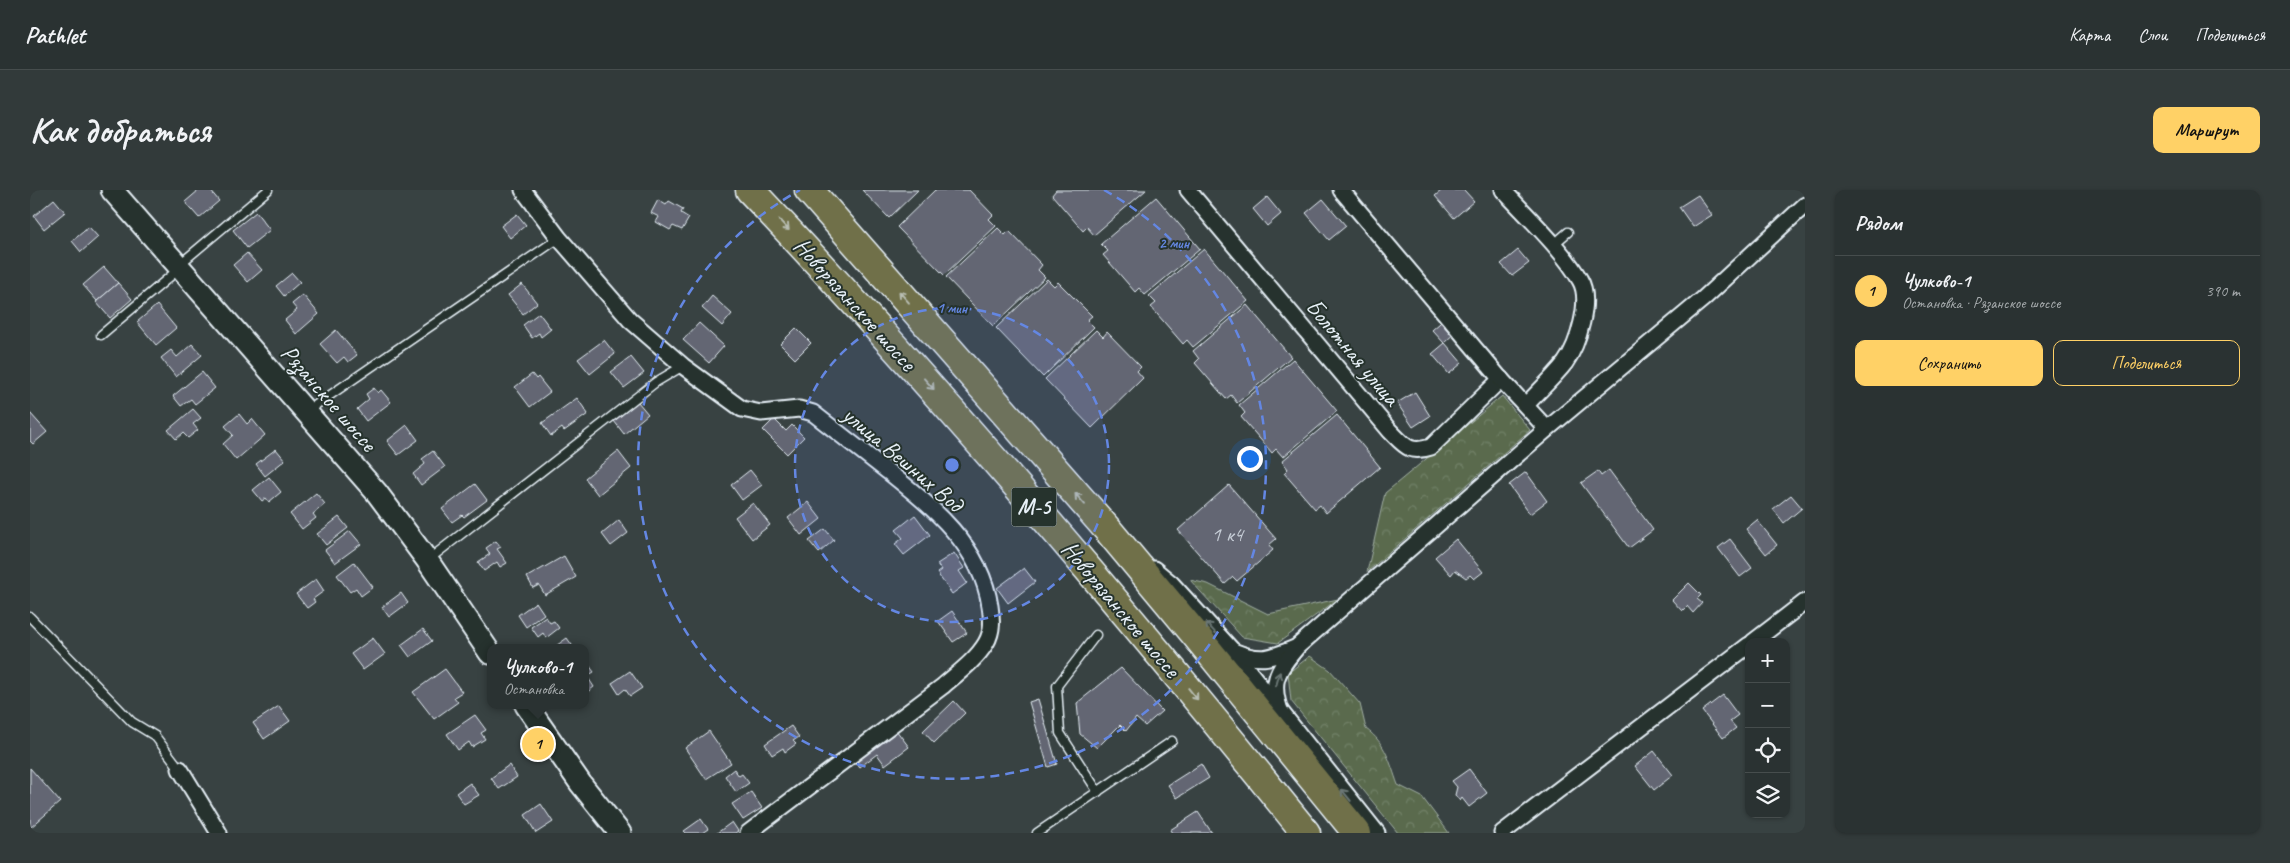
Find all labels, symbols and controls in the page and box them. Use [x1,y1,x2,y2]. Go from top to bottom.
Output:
text: Pathlet [25,20,85,50]
text: Карта [2069,24,2110,46]
text: Слои [2138,24,2167,46]
text: Поделиться [2195,24,2265,46]
button: Маршрут [2153,107,2260,153]
text: Как добраться [30,108,211,153]
text: Рядом [1855,210,1902,236]
one-way arrow [778,219,790,232]
street label: Новорязанское шоссе [787,231,924,379]
text: 2 мин [1159,234,1191,253]
text: Чулково-1 [1902,269,1970,293]
text: 1 [1867,281,1875,301]
text: 390 m [2206,281,2240,301]
one-way arrow [899,291,910,304]
street label: Болотная улица [1299,292,1407,413]
text: Остановка · Рязанское шоссе [1902,293,2060,313]
text: 1 мин [937,299,969,318]
street label: Рязанское шоссе [274,338,385,460]
button: Сохранить [1855,340,2043,386]
button: Поделиться [2053,340,2240,386]
one-way arrow [923,378,935,391]
street label: улица Вешних Вод [835,398,972,520]
your location [1237,446,1263,472]
centre of rings [943,456,961,474]
road number: М-5 [1012,488,1056,526]
one-way arrow [1075,493,1086,506]
house number: 1 к4 [1211,521,1245,547]
street label: Новорязанское шоссе [1055,535,1188,685]
one-way arrow [1205,621,1217,634]
map controls [1745,638,1790,818]
button: + [1745,638,1790,683]
popup [487,644,589,709]
text: Чулково-1 [504,655,572,679]
one-way arrow [1274,671,1283,687]
text: Остановка [504,679,564,699]
button: − [1745,683,1790,728]
one-way arrow [1188,687,1199,700]
pin: 1 [522,725,554,763]
button: locate [1745,728,1790,773]
button: layers [1745,773,1790,818]
one-way arrow [1341,788,1351,802]

